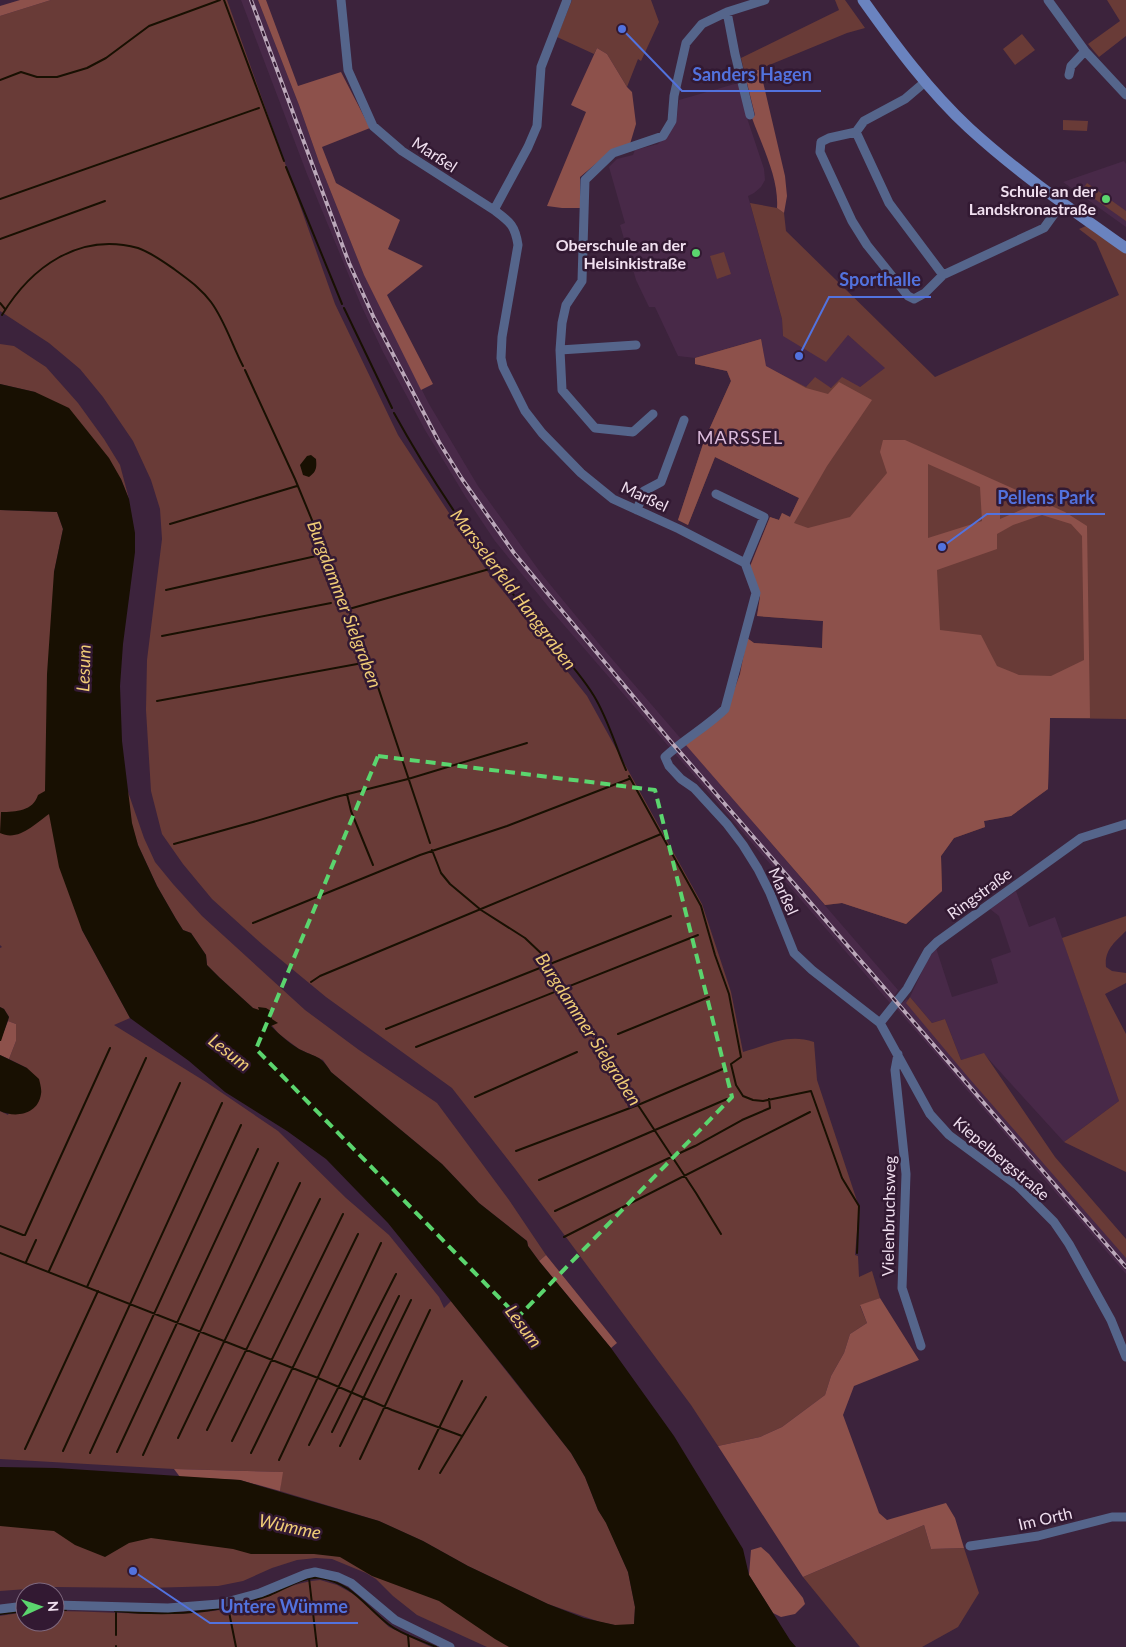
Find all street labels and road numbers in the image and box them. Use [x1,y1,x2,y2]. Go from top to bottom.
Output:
street label: Marßel [409,132,461,176]
street label: Marßel [618,477,672,515]
street label: Ringstraße [943,863,1015,923]
street label: Marßel [765,864,803,918]
street label: Kiepelbergstraße [950,1112,1054,1204]
street label: Vielenbruchsweg [877,1155,899,1277]
street label: Im Orth [1016,1503,1074,1533]

